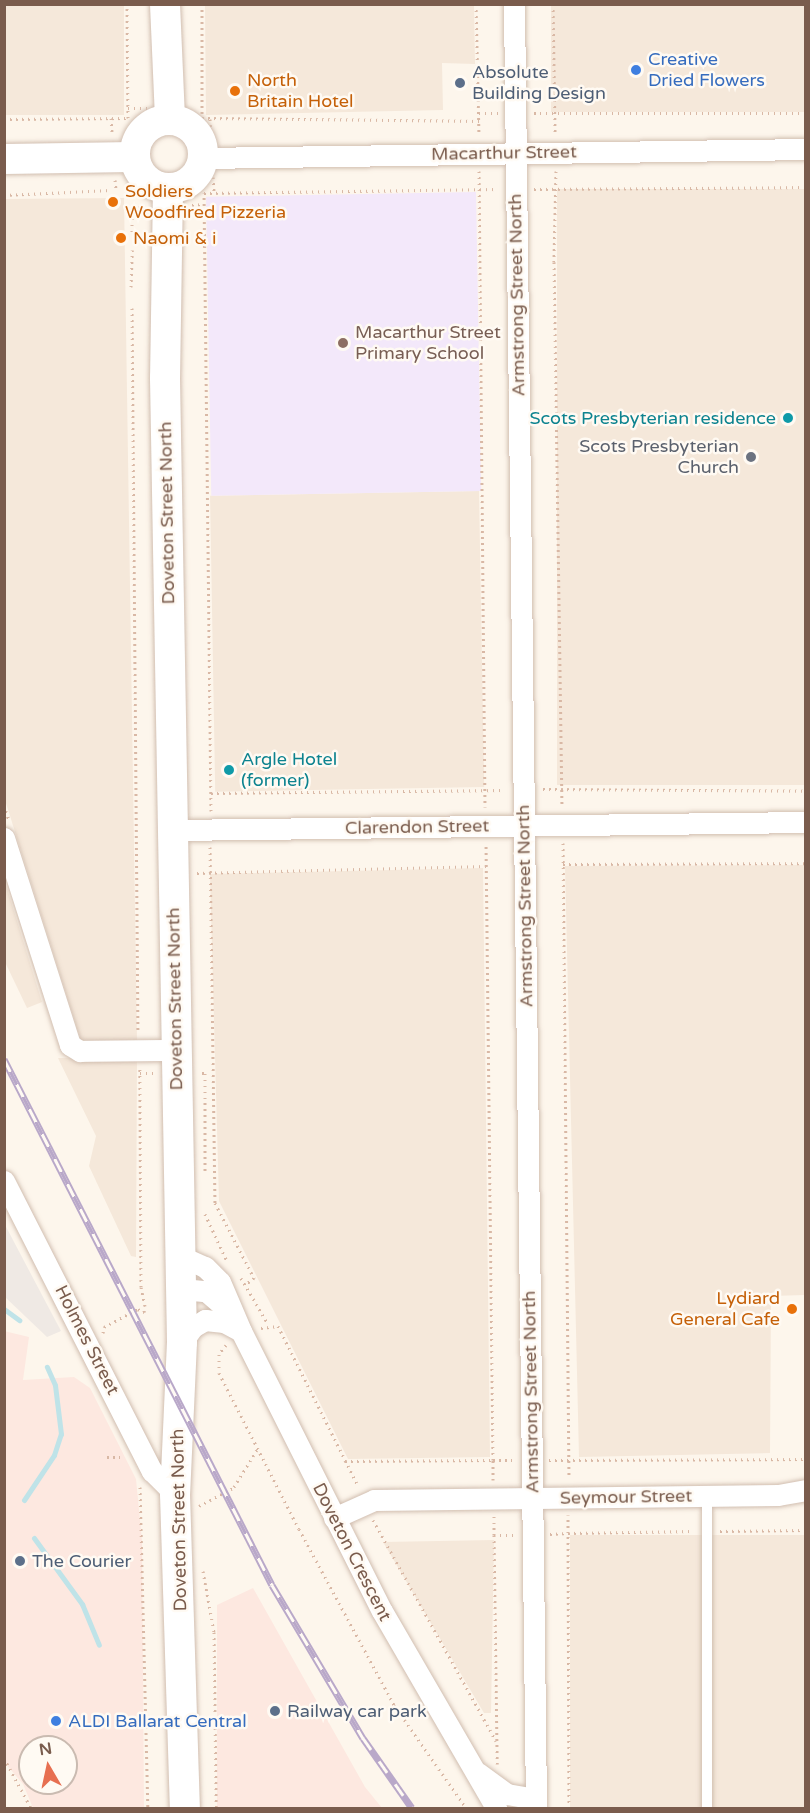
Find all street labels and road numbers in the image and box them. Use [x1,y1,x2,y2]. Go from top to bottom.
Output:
street label: Macarthur Street [431,141,577,165]
street label: Armstrong Street North [504,193,530,397]
street label: Doveton Street North [155,421,179,605]
street label: Armstrong Street North [512,804,538,1008]
street label: Clarendon Street [345,815,489,839]
street label: Doveton Street North [163,907,187,1091]
street label: Holmes Street [50,1282,124,1398]
street label: Armstrong Street North [518,1290,544,1494]
street label: Doveton Street North [167,1428,191,1612]
street label: Doveton Crescent [308,1479,396,1625]
street label: Seymour Street [560,1485,692,1509]

